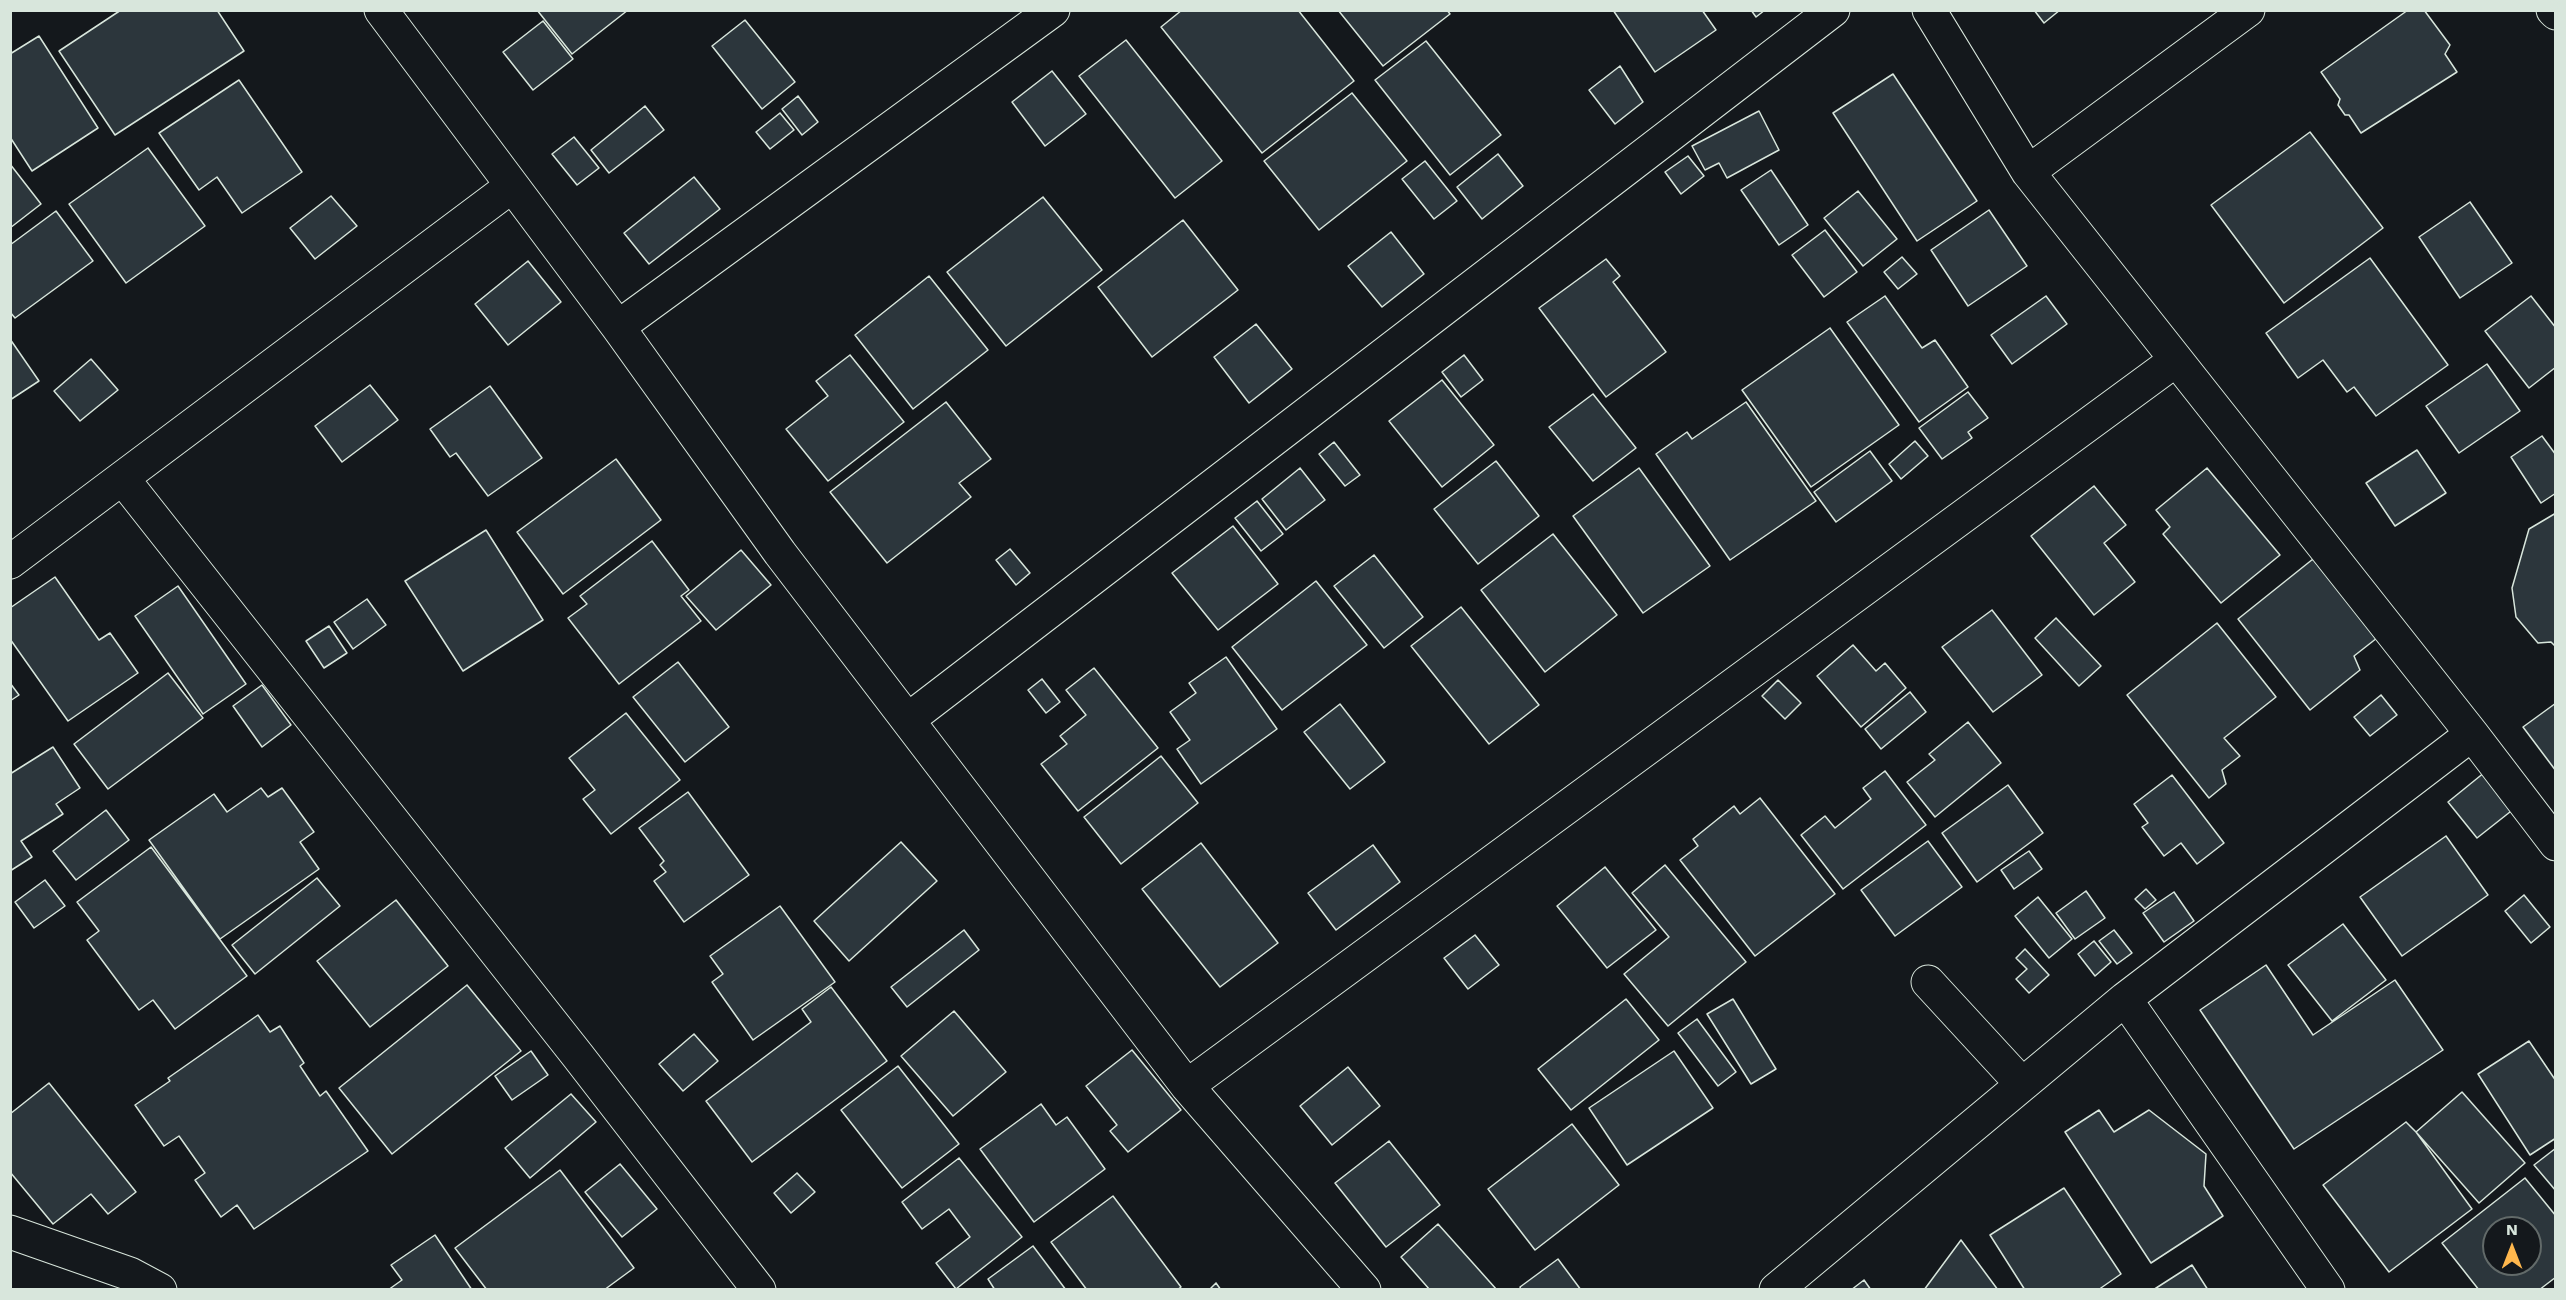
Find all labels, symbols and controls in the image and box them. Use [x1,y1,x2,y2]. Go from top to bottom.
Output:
north arrow [2482,1216,2542,1276]
text: N [2506,1220,2518,1239]

